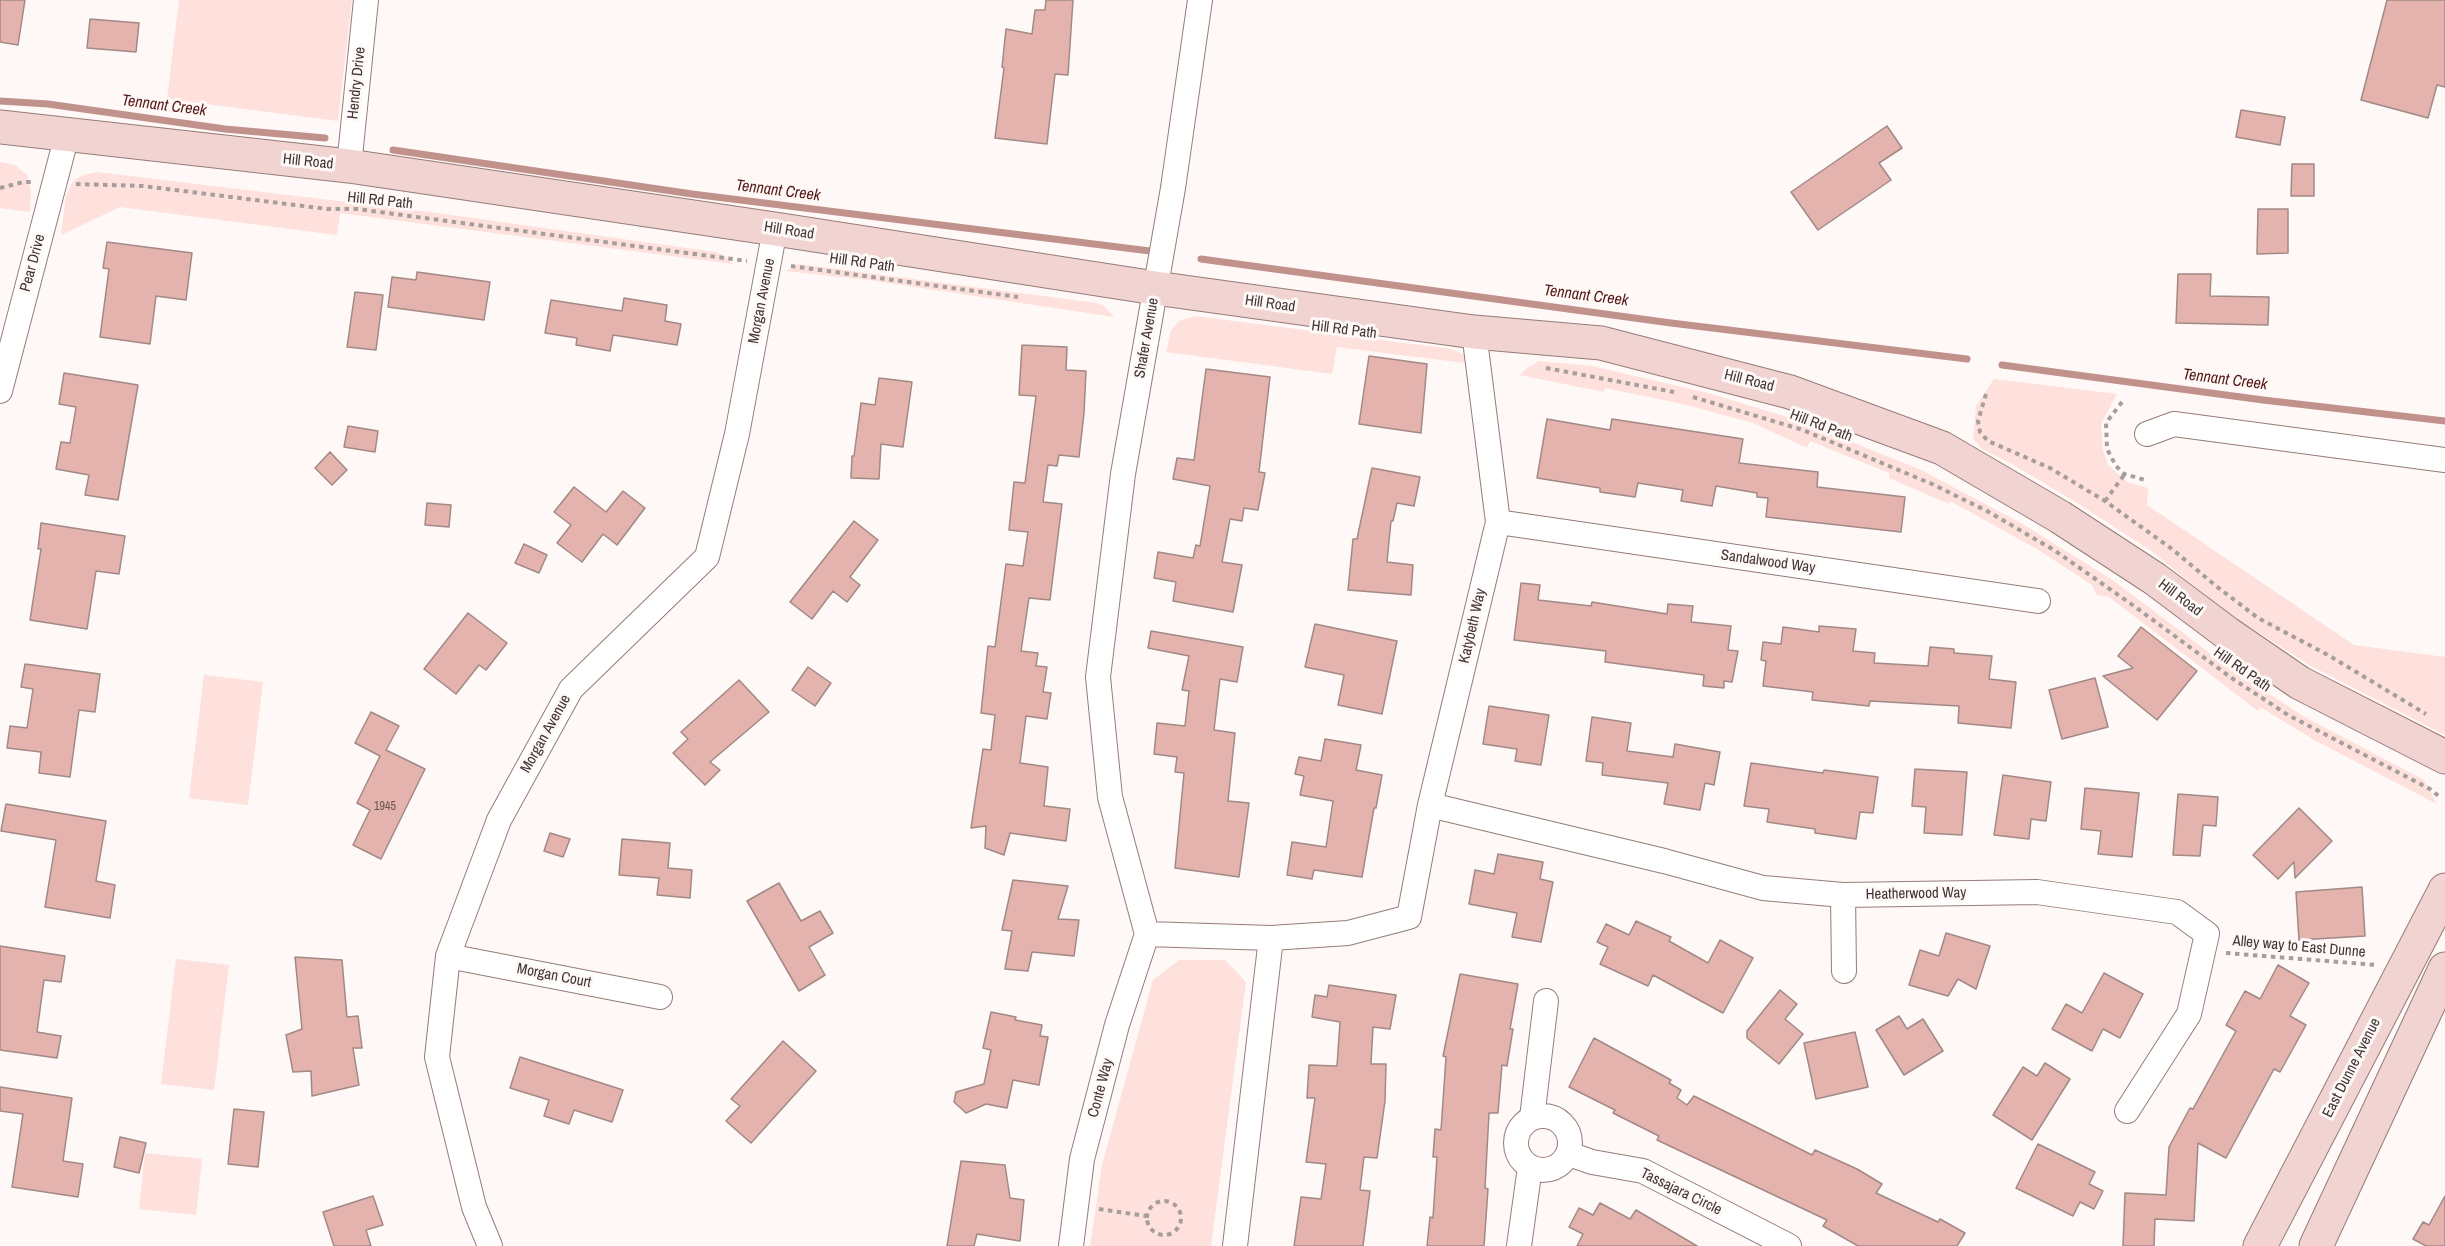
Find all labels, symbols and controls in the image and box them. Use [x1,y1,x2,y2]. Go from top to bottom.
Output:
street label: Hendry Drive [344,46,370,120]
water label: Tennant Creek [121,91,207,121]
street label: Hill Road [282,150,334,174]
water label: Tennant Creek [735,176,821,206]
street label: Hill Rd Path [346,189,414,213]
street label: Hill Road [763,218,815,244]
street label: Pear Drive [17,232,49,294]
street label: Hill Rd Path [828,250,896,276]
street label: Morgan Avenue [745,257,779,345]
water label: Tennant Creek [1543,281,1629,311]
street label: Hill Road [1244,292,1296,316]
street label: Shafer Avenue [1131,296,1163,380]
street label: Hill Rd Path [1310,317,1378,343]
water label: Tennant Creek [2182,365,2268,395]
street label: Hill Road [1722,366,1776,396]
street label: Hill Rd Path [1787,406,1855,446]
street label: Sandalwood Way [1720,546,1816,578]
street label: Hill Road [2154,576,2206,620]
street label: Katybeth Way [1456,587,1490,665]
street label: Hill Rd Path [2210,644,2274,696]
street label: Morgan Avenue [517,692,575,776]
house number: 1945 [374,800,396,814]
street label: Heatherwood Way [1865,884,1967,904]
street label: Alley way to East Dunne [2232,932,2366,962]
street label: Morgan Court [515,960,593,992]
street label: East Dunne Avenue [2319,1015,2385,1121]
street label: Conte Way [1084,1057,1118,1119]
street label: Tassajara Circle [1637,1165,1725,1219]

